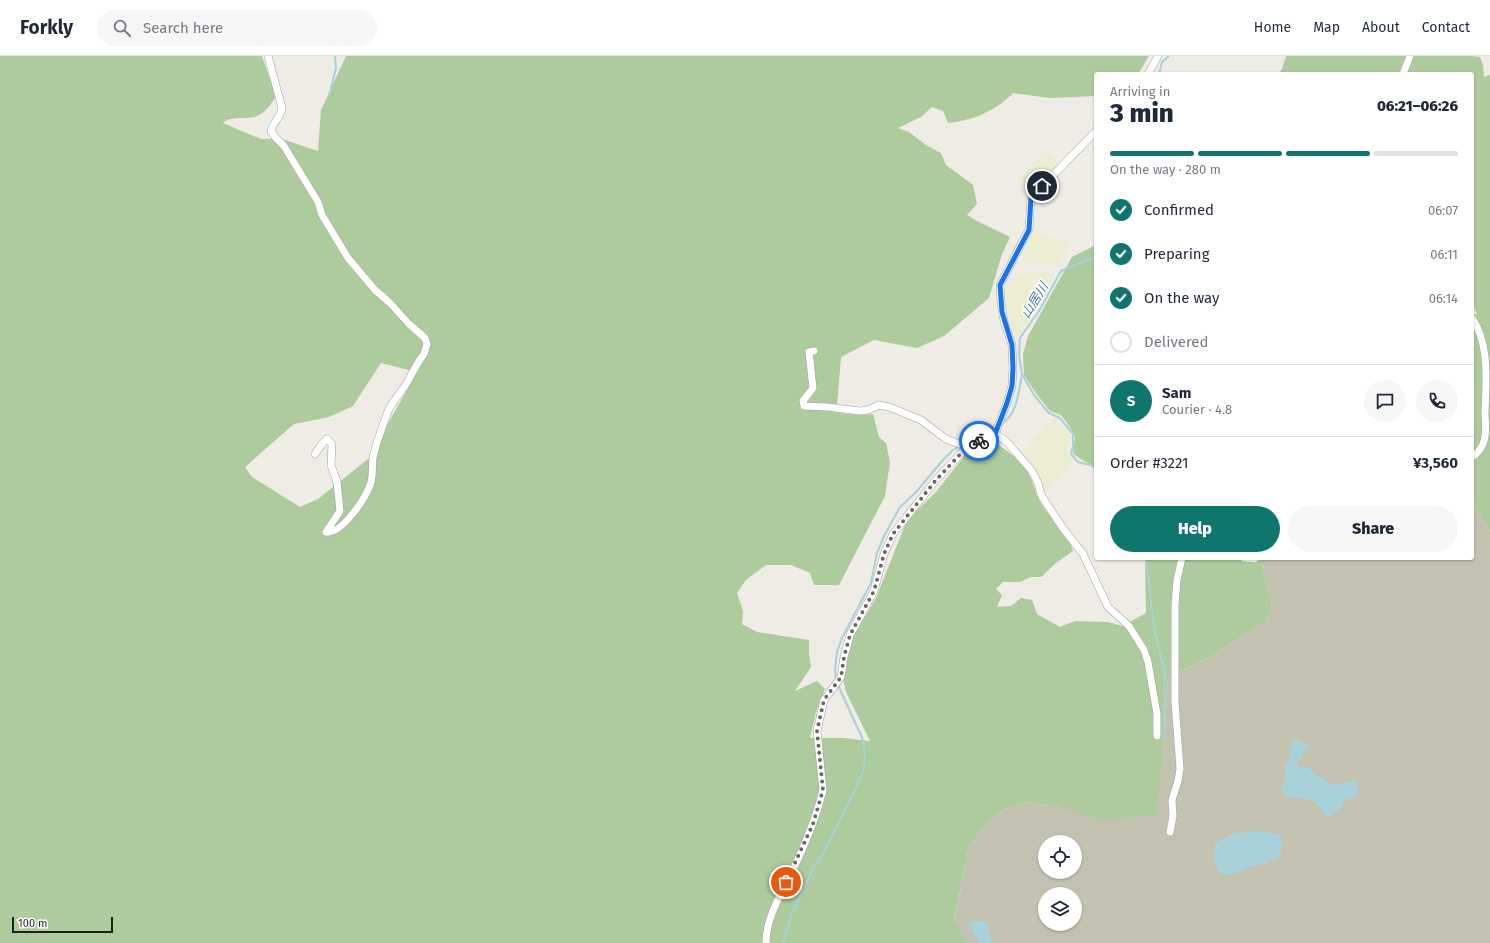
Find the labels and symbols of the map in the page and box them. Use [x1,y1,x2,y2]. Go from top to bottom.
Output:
pin [1025,169,1059,203]
water label: 山居川 [1018,278,1052,321]
courier [959,421,999,461]
pin [769,865,803,899]
scale bar [12,915,113,934]

